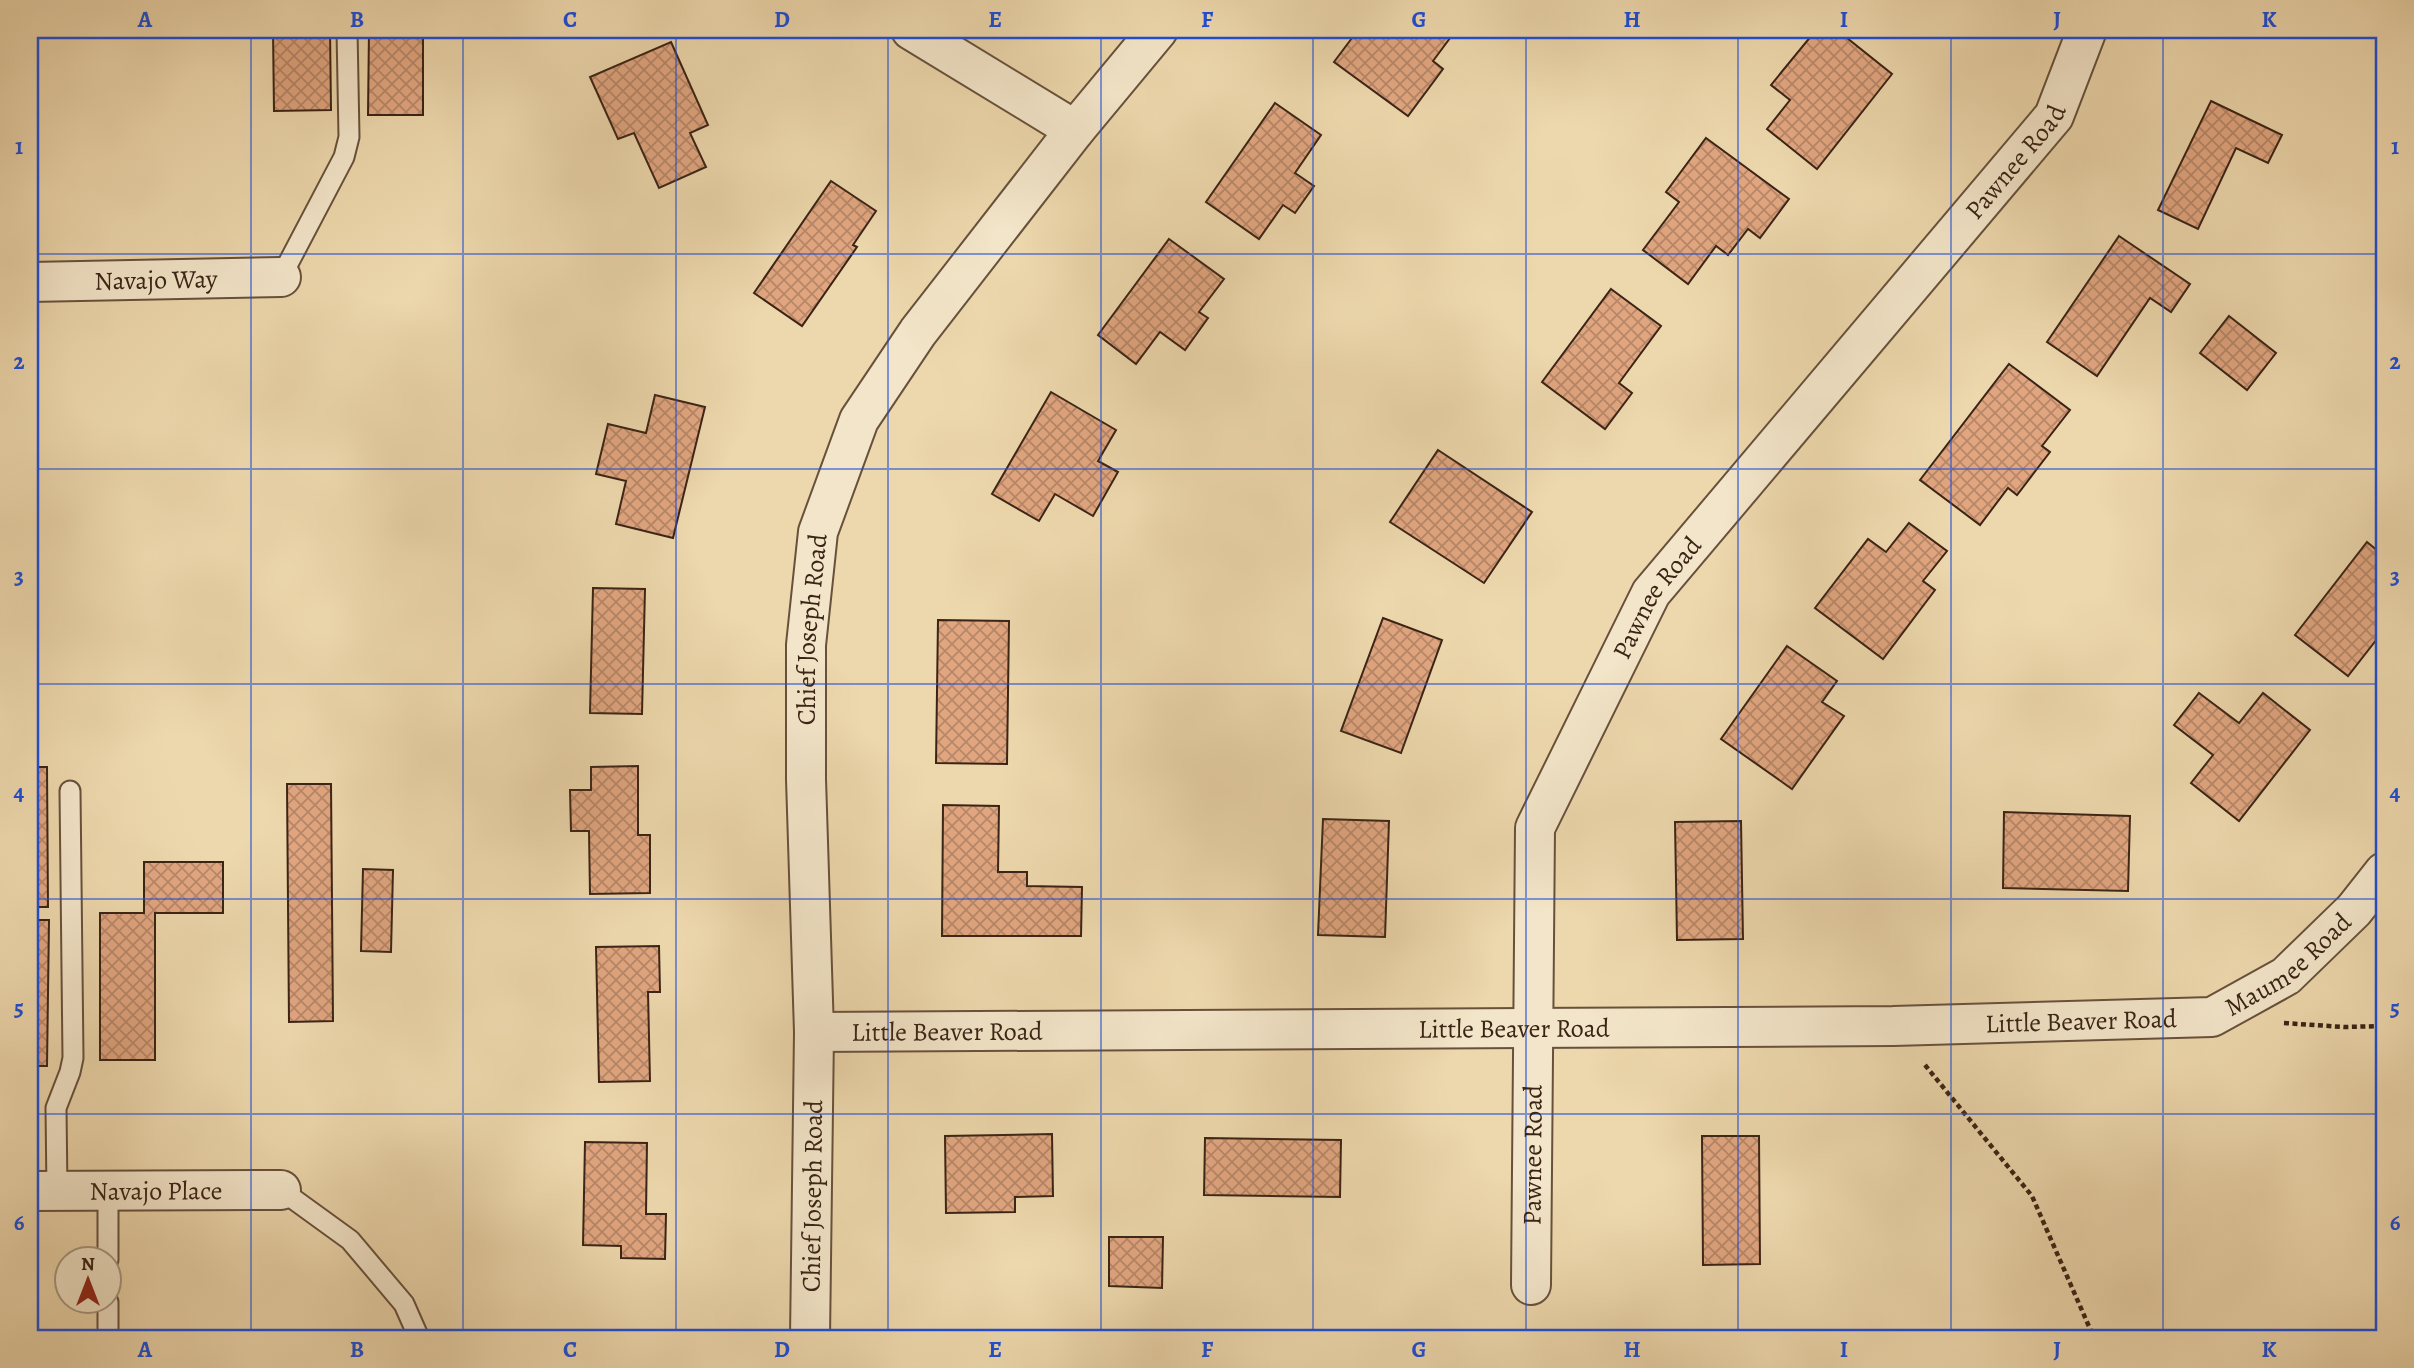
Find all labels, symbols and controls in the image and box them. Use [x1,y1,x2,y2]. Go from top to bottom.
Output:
text: A [137,4,153,35]
text: B [350,4,364,35]
text: C [563,4,577,35]
text: D [774,4,790,35]
text: E [988,4,1002,35]
text: F [1201,4,1214,35]
text: G [1411,4,1427,35]
text: H [1623,4,1641,35]
text: I [1840,4,1848,35]
text: J [2053,4,2061,35]
text: K [2261,4,2277,35]
street label: Pawnee Road [1957,100,2075,227]
text: 1 [15,131,23,162]
text: 1 [2391,131,2399,162]
street label: Navajo Way [94,261,218,299]
text: 2 [13,346,25,377]
text: 2 [2389,346,2401,377]
street label: Pawnee Road [1604,529,1709,665]
street label: Chief Joseph Road [789,532,836,725]
text: 3 [14,561,24,592]
text: 3 [2390,561,2400,592]
text: 4 [14,777,25,808]
text: 4 [2390,777,2401,808]
street label: Maumee Road [2218,905,2359,1025]
text: 5 [14,992,24,1023]
text: 5 [2390,992,2400,1023]
street label: Little Beaver Road [1985,1001,2177,1041]
street label: Little Beaver Road [1418,1011,1610,1047]
street label: Little Beaver Road [851,1014,1043,1050]
street label: Pawnee Road [1515,1084,1551,1225]
street label: Chief Joseph Road [794,1100,831,1292]
street label: Navajo Place [90,1173,222,1209]
text: 6 [14,1207,25,1238]
text: 6 [2390,1207,2401,1238]
north arrow [52,1246,122,1316]
text: N [81,1251,95,1277]
text: A [137,1334,153,1365]
text: B [350,1334,364,1365]
text: C [563,1334,577,1365]
text: D [774,1334,790,1365]
text: E [988,1334,1002,1365]
text: F [1201,1334,1214,1365]
text: G [1411,1334,1427,1365]
text: H [1623,1334,1641,1365]
text: I [1840,1334,1848,1365]
text: J [2053,1334,2061,1365]
text: K [2261,1334,2277,1365]

